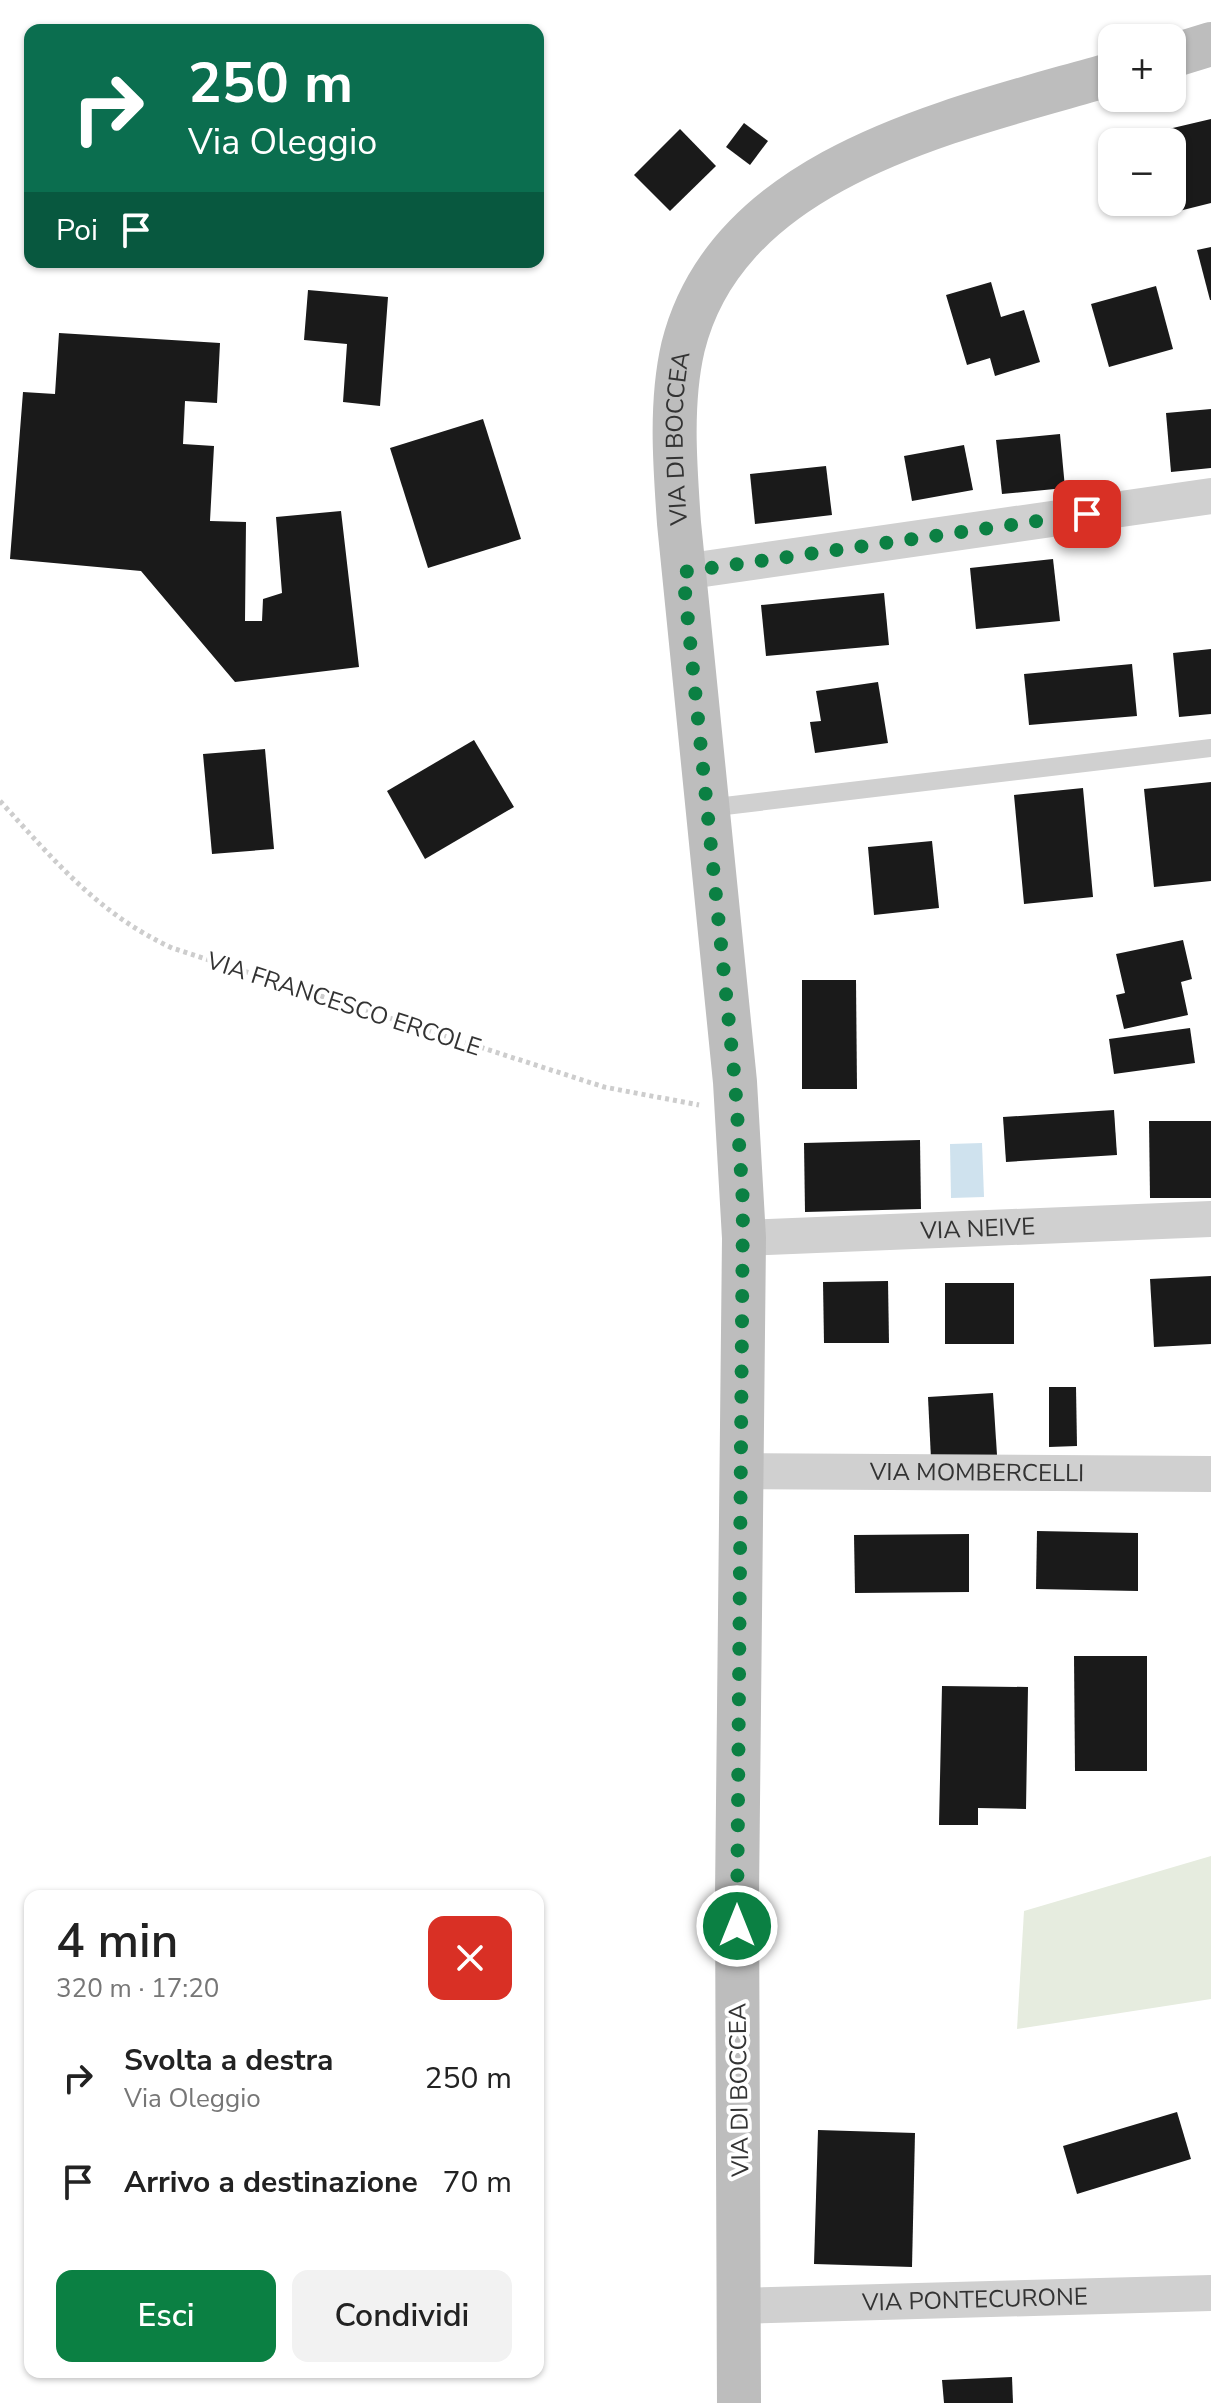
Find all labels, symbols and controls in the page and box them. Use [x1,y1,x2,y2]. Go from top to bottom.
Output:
map controls [1098,24,1186,216]
button: + [1098,24,1186,112]
text: 250 m [188,45,353,122]
icon: right [56,56,160,160]
text: Via Oleggio [188,118,377,167]
button: − [1098,128,1186,216]
icon: arrive [114,208,158,252]
text: Poi [56,210,98,251]
street label: VIA DI BOCCEA [659,348,698,527]
pin [1053,480,1121,548]
icon: arrive [1065,492,1109,536]
street label: VIA FRANCESCO ERCOLE [202,944,485,1063]
street label: VIA NEIVE [919,1210,1036,1247]
street label: VIA MOMBERCELLI [869,1456,1084,1489]
position arrow [695,1884,779,1968]
text: 4 min [56,1908,178,1974]
button: close [428,1916,512,2000]
text: 320 m · 17:20 [56,1971,219,2006]
street label: VIA DI BOCCEA [721,2002,757,2178]
text: Svolta a destra [124,2040,334,2081]
icon: right [56,2056,100,2100]
text: 250 m [425,2058,512,2099]
text: Via Oleggio [124,2081,261,2116]
icon: arrive [56,2160,100,2204]
text: Arrivo a destinazione [124,2162,418,2203]
text: 70 m [443,2162,512,2203]
button: Esci [56,2270,276,2362]
button: Condividi [292,2270,512,2362]
street label: VIA PONTECURONE [861,2280,1088,2319]

